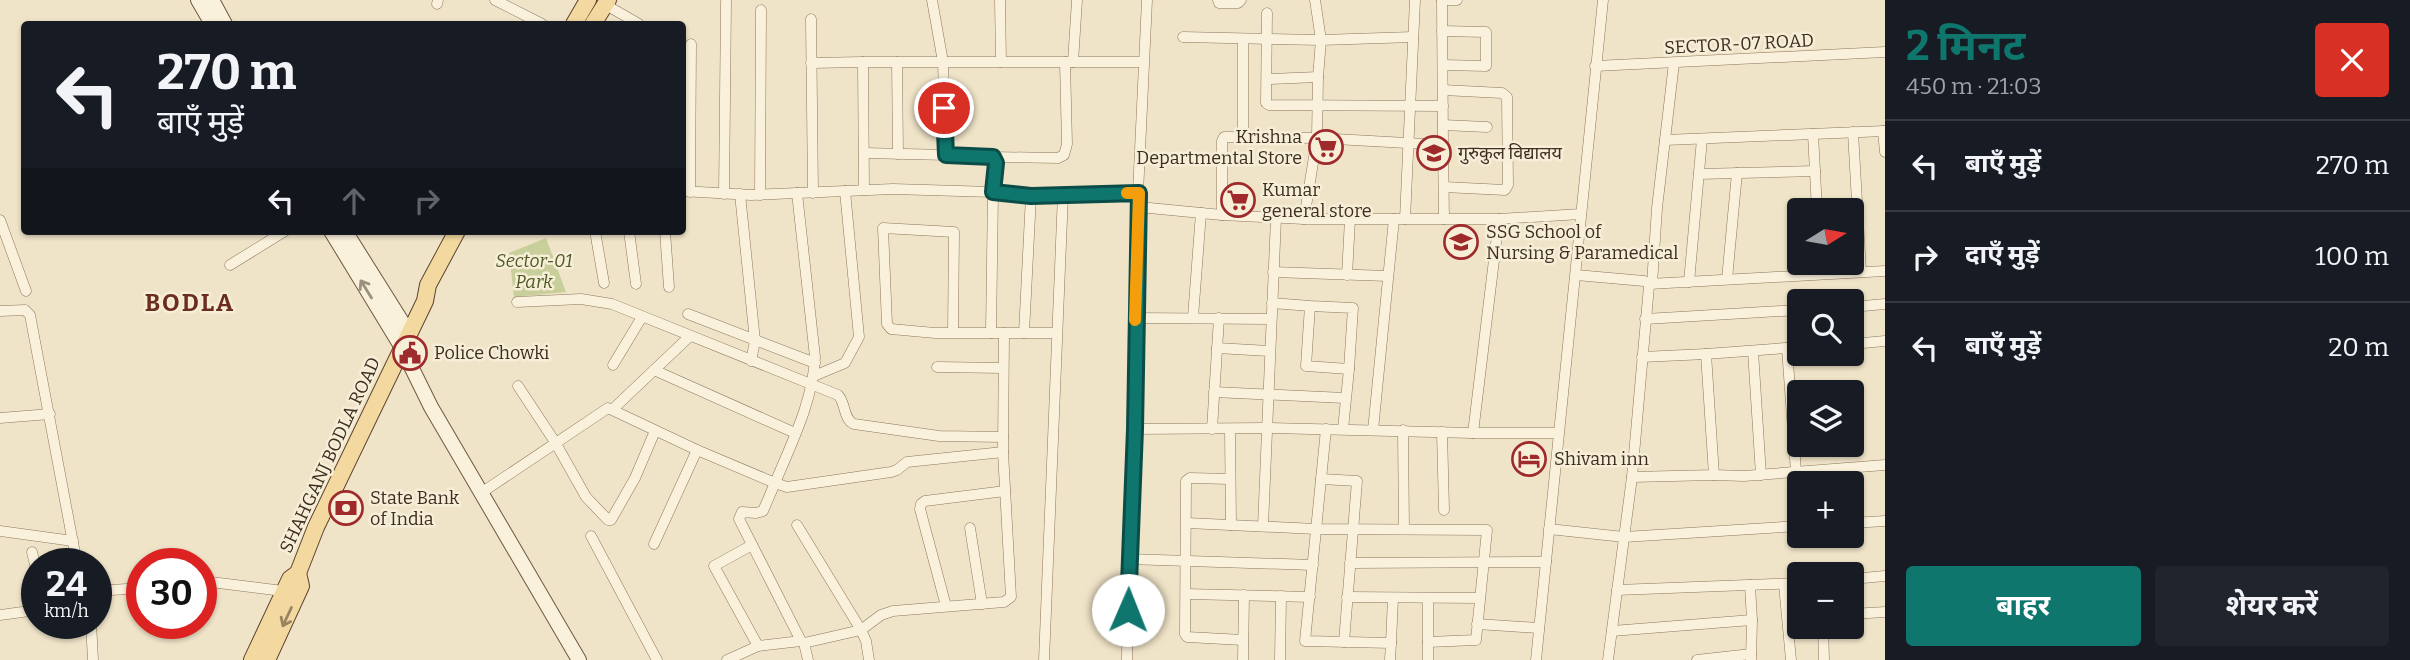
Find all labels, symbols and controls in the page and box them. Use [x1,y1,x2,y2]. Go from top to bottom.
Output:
text: 2 मिनट [1906,21,2025,71]
button: close [2315,23,2389,97]
street label: SECTOR-07 ROAD [1664,29,1814,59]
text: 270 m [157,43,297,102]
icon: left [42,49,133,140]
text: 450 m · 21:03 [1906,72,2042,100]
pin [914,78,974,138]
icon: arrive [925,89,963,127]
text: बाएँ मुड़ें [157,103,244,141]
place label: Krishna Departmental Store [1136,126,1302,169]
supermarket icon: Krishna Departmental Store [1307,128,1345,166]
school or university icon: गुरुकुल विद्यालय [1415,134,1453,172]
place label: गुरुकुल विद्यालय [1458,142,1562,165]
icon: left [1906,147,1944,185]
text: बाएँ मुड़ें [1965,148,2041,179]
text: 270 m [2316,150,2389,181]
place label: Kumar general store [1262,179,1372,222]
supermarket icon: Kumar general store [1219,181,1257,219]
icon: left [262,182,300,220]
icon: ahead [335,182,373,220]
icon: right [408,182,446,220]
north arrow [1787,198,1864,275]
map controls [1787,198,1864,639]
place label: SSG School of Nursing & Paramedical [1486,221,1679,264]
school or university icon: SSG School of Nursing & Paramedical [1442,223,1480,261]
icon: right [1906,238,1944,276]
text: दाएँ मुड़ें [1965,239,2040,270]
text: 100 m [2315,241,2389,272]
park label: Sector-01 Park [495,250,573,293]
one-way arrow [359,279,373,299]
district label: BODLA [145,289,235,317]
button: search [1787,289,1864,366]
icon: left [1906,329,1944,367]
text: बाएँ मुड़ें [1965,330,2041,361]
text: 20 m [2328,332,2389,363]
public building icon: Police Chowki [391,334,429,372]
place label: Police Chowki [434,342,549,364]
street label: SHAHGANJ BODLA ROAD [275,354,385,556]
button: layers [1787,380,1864,457]
hotel icon: Shivam inn [1510,440,1548,478]
place label: Shivam inn [1554,448,1650,470]
button: + [1787,471,1864,548]
place label: State Bank of India [370,487,460,530]
bank icon: State Bank of India [327,489,365,527]
speed limit sign: 30 [126,548,217,639]
button: − [1787,562,1864,639]
text: 24 [46,563,87,605]
button: बाहर [1906,566,2141,646]
button: शेयर करें [2155,566,2389,646]
position arrow [1091,573,1165,647]
text: km/h [44,600,89,622]
one-way arrow [280,606,293,627]

